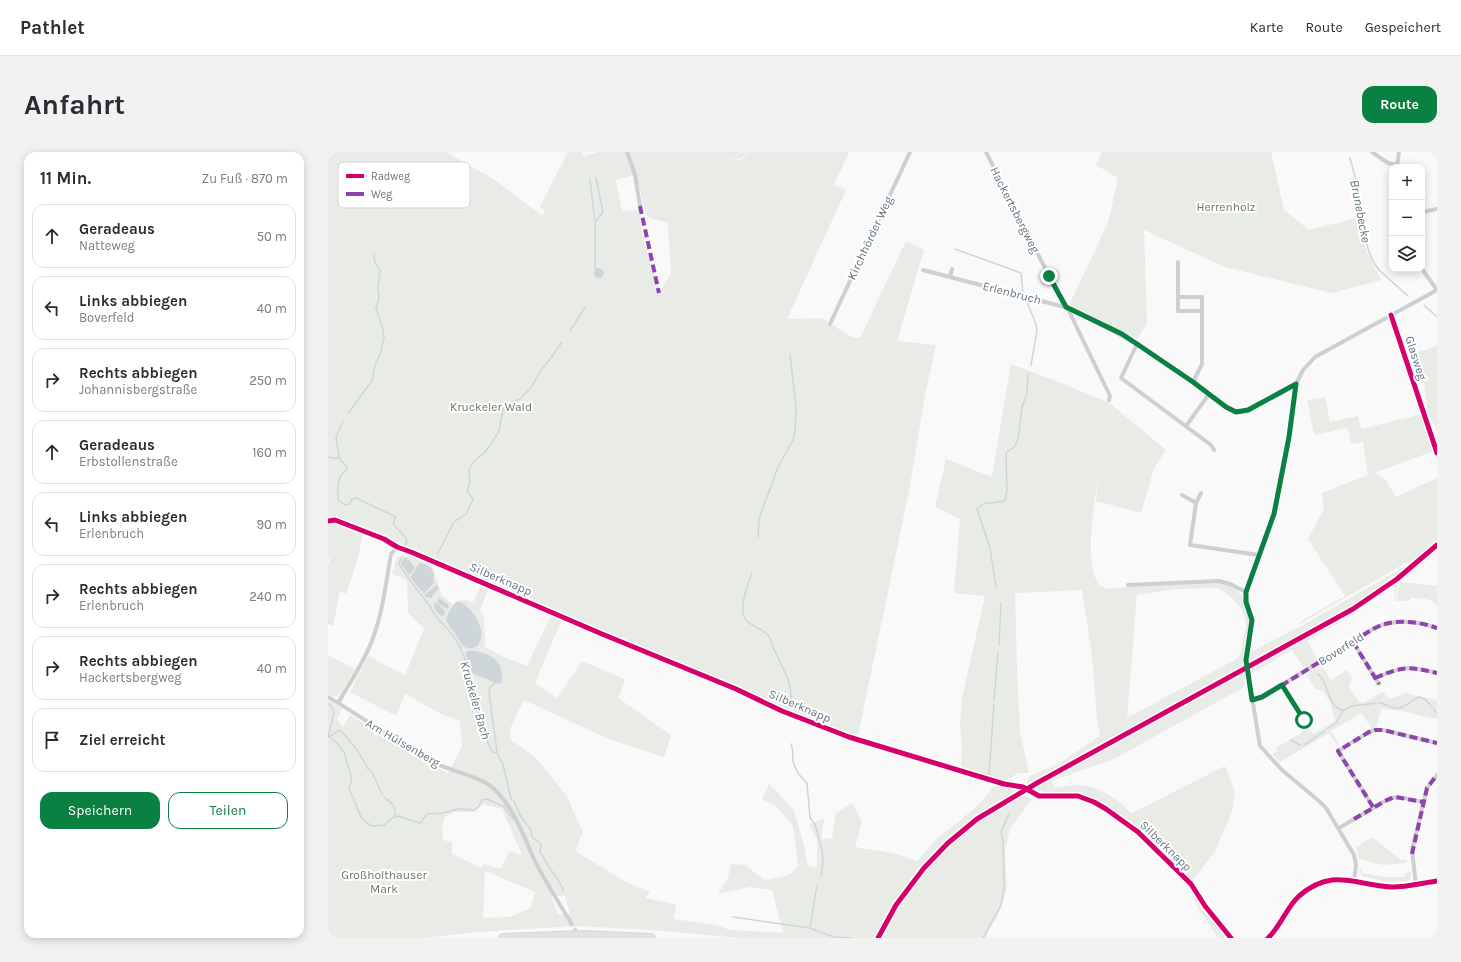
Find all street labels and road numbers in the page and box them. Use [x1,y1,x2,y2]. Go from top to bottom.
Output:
street label: Hackertsbergweg [987,165,1043,256]
street label: Kirchhörder Weg [845,194,896,282]
street label: Erlenbruch [981,279,1043,307]
street label: Glasweg [1402,334,1430,382]
street label: Silberknapp [468,560,534,598]
street label: Boverfeld [1316,629,1366,669]
street label: Silberknapp [767,687,833,725]
street label: Am Hülsenberg [363,716,443,770]
street label: Silberknapp [1137,818,1195,874]

